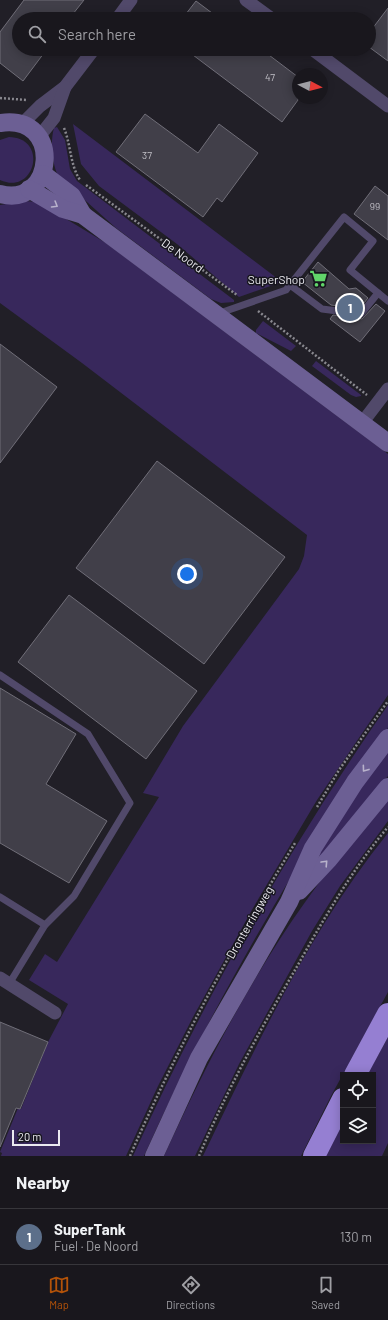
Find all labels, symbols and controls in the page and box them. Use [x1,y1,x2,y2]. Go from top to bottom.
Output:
search box [12,12,376,56]
icon: search [26,23,48,45]
text: Search here [58,25,136,43]
north arrow [292,68,328,104]
house number: 47 [265,71,275,83]
house number: 37 [142,149,152,161]
one-way arrow [51,200,58,207]
house number: 99 [370,200,380,212]
street label: De Noord [159,235,207,275]
supermarket icon: SuperShop [308,269,328,289]
place label: SuperShop [248,272,305,286]
pin: 1 [337,293,363,323]
your location [177,564,197,584]
one-way arrow [362,765,370,772]
one-way arrow [320,861,327,868]
street label: Dronterringweg [223,883,275,961]
map controls [340,1072,376,1144]
button: locate [340,1072,376,1108]
button: layers [340,1108,376,1144]
scale bar [12,1128,60,1147]
text: 20 m [18,1130,41,1143]
text: Nearby [16,1172,70,1192]
text: SuperTank [54,1220,126,1238]
text: 1 [27,1229,31,1245]
text: 130 m [340,1229,372,1245]
text: Fuel · De Noord [54,1238,138,1254]
tab: Map [48,1274,70,1311]
tab: Directions [166,1274,215,1311]
tab: Saved [311,1274,340,1311]

